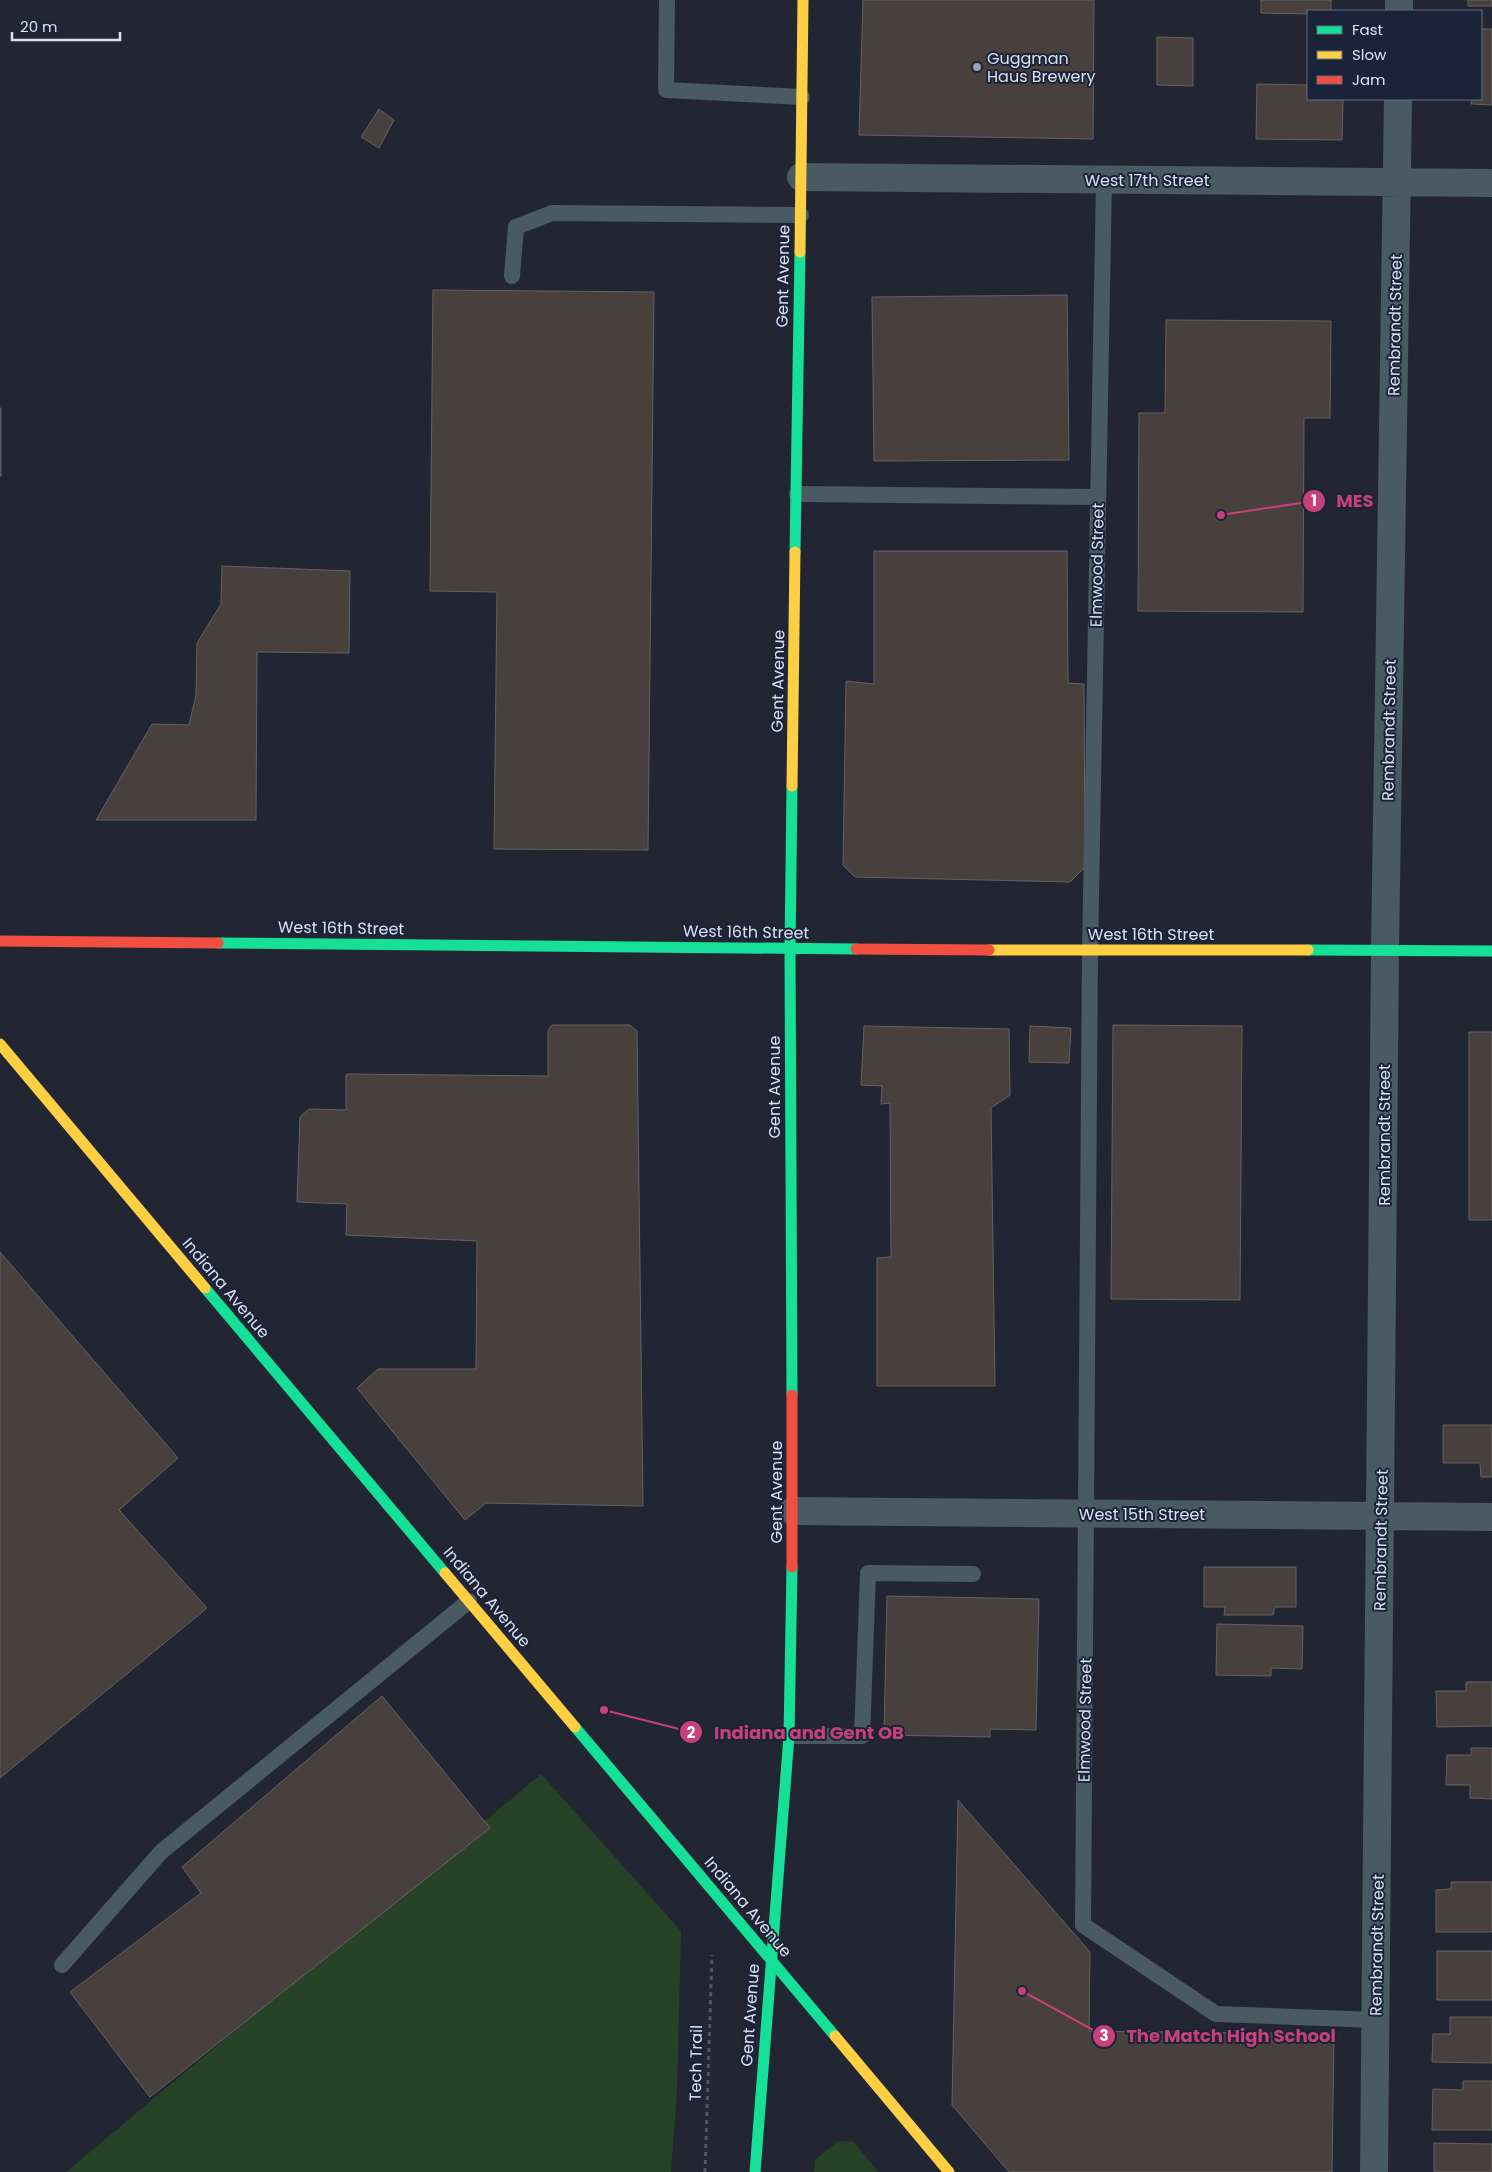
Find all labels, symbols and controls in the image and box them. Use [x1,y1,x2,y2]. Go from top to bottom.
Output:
scale bar [12,10,120,42]
legend [1307,10,1482,100]
text: 20 m [20,16,58,37]
text: Fast [1352,19,1383,40]
text: Slow [1352,44,1387,65]
place label: Guggman Haus Brewery [987,47,1095,88]
marker: Guggman Haus Brewery [971,61,983,73]
text: Jam [1352,69,1386,90]
street label: West 17th Street [1084,169,1210,192]
street label: Gent Avenue [771,224,795,328]
street label: Rembrandt Street [1382,254,1408,396]
callout: MES [1301,484,1383,517]
text: MES [1336,488,1374,513]
text: 1 [1311,490,1317,511]
street label: Elmwood Street [1084,503,1110,627]
street label: Gent Avenue [766,629,790,733]
street label: Rembrandt Street [1376,659,1402,801]
street label: West 16th Street [278,915,405,941]
street label: West 16th Street [683,919,810,945]
street label: West 16th Street [1088,923,1214,946]
street label: Gent Avenue [763,1036,786,1138]
street label: Rembrandt Street [1373,1064,1396,1206]
street label: Indiana Avenue [177,1233,275,1343]
street label: Gent Avenue [765,1441,788,1543]
street label: Rembrandt Street [1368,1469,1394,1611]
street label: West 15th Street [1079,1503,1205,1526]
street label: Indiana Avenue [438,1542,536,1652]
street label: Elmwood Street [1072,1658,1098,1782]
callout: Indiana and Gent OB [679,1716,914,1749]
text: Indiana and Gent OB [714,1720,904,1745]
text: 2 [687,1722,696,1743]
street label: Indiana Avenue [699,1852,797,1962]
street label: Rembrandt Street [1364,1874,1390,2016]
street label: Gent Avenue [735,1963,765,2067]
callout: The Match High School [1092,2019,1346,2052]
text: The Match High School [1126,2023,1336,2048]
street label: Tech Trail [684,2025,708,2101]
text: 3 [1099,2025,1109,2046]

